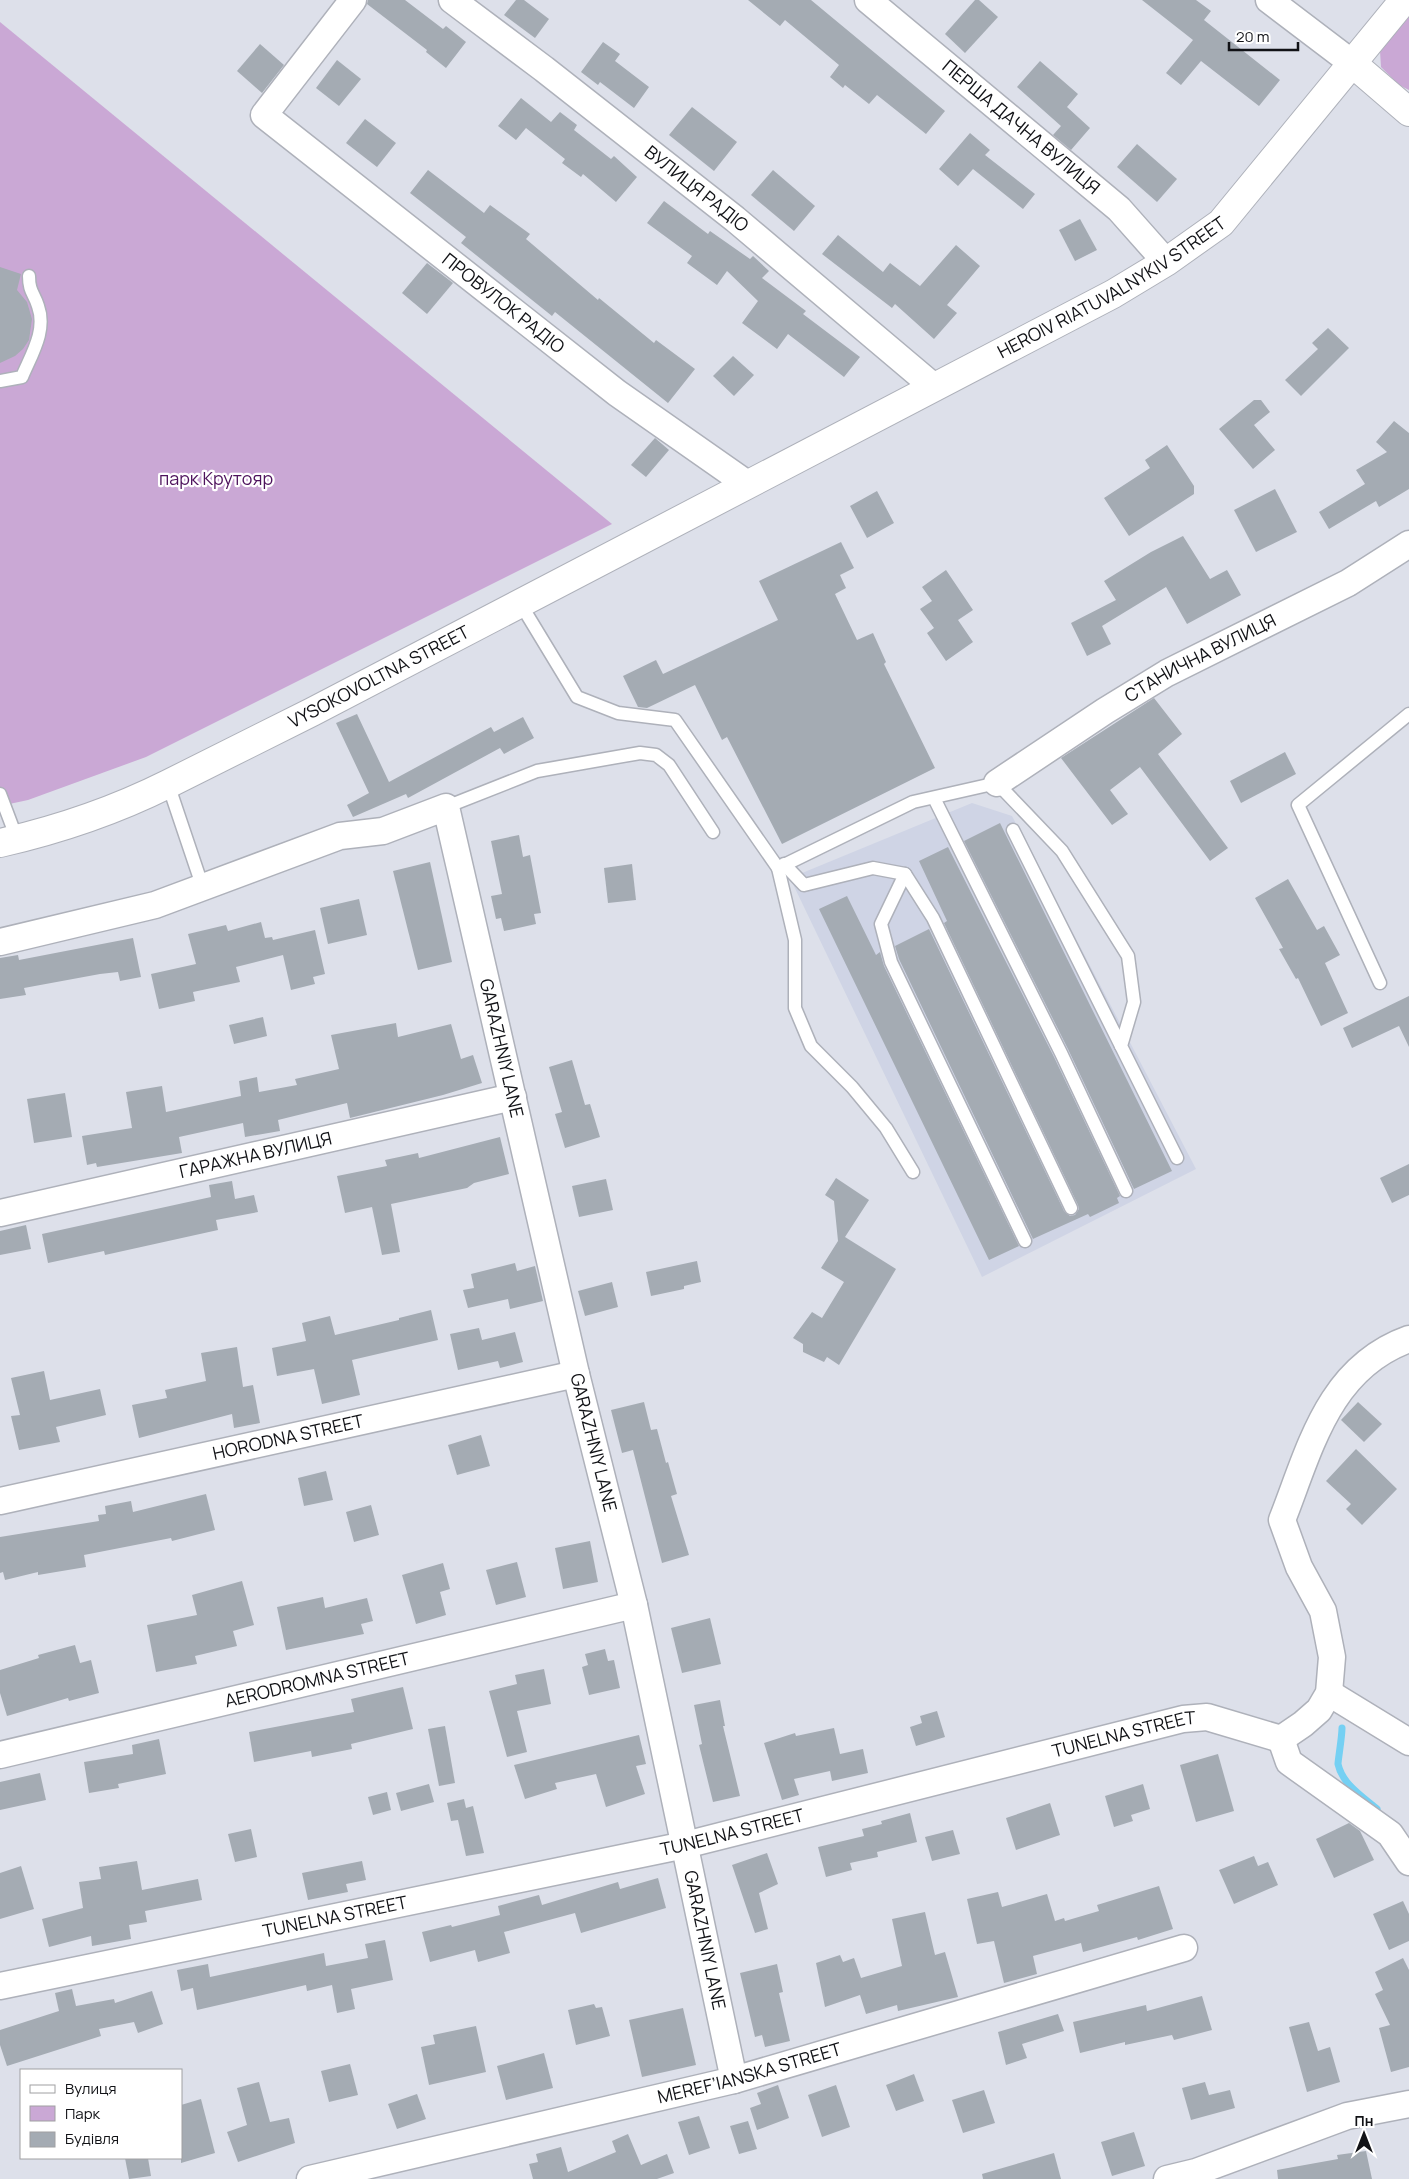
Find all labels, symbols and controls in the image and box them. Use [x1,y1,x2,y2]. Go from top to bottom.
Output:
scale bar [1229,20,1298,52]
text: 20 m [1236,26,1269,47]
street label: ПЕРША ДАЧНА ВУЛИЦЯ [938,54,1105,199]
street label: ВУЛИЦЯ РАДІО [640,140,754,237]
street label: HEROIV RIATUVALNYKIV STREET [993,210,1230,363]
street label: ПРОВУЛОК РАДІО [438,247,570,358]
park label: парк Крутояр [159,466,273,490]
street label: СТАНИЧНА ВУЛИЦЯ [1120,608,1280,707]
street label: VYSOKOVOLTNA STREET [284,619,473,733]
street label: GARAZHNIY LANE [475,976,530,1120]
street label: ГАРАЖНА ВУЛИЦЯ [177,1125,334,1183]
street label: GARAZHNIY LANE [565,1371,623,1514]
street label: HORODNA STREET [210,1408,366,1465]
street label: AERODROMNA STREET [222,1645,412,1712]
street label: TUNELNA STREET [1049,1705,1197,1763]
street label: TUNELNA STREET [658,1802,806,1861]
street label: GARAZHNIY LANE [679,1868,732,2012]
street label: TUNELNA STREET [260,1889,409,1943]
street label: MEREF’IANSKA STREET [655,2036,844,2108]
legend [20,2069,182,2159]
text: Вулиця [65,2078,117,2099]
text: Парк [65,2103,101,2124]
north arrow [1339,2109,1389,2159]
text: Пн [1355,2111,1373,2130]
text: Будівля [65,2128,119,2149]

